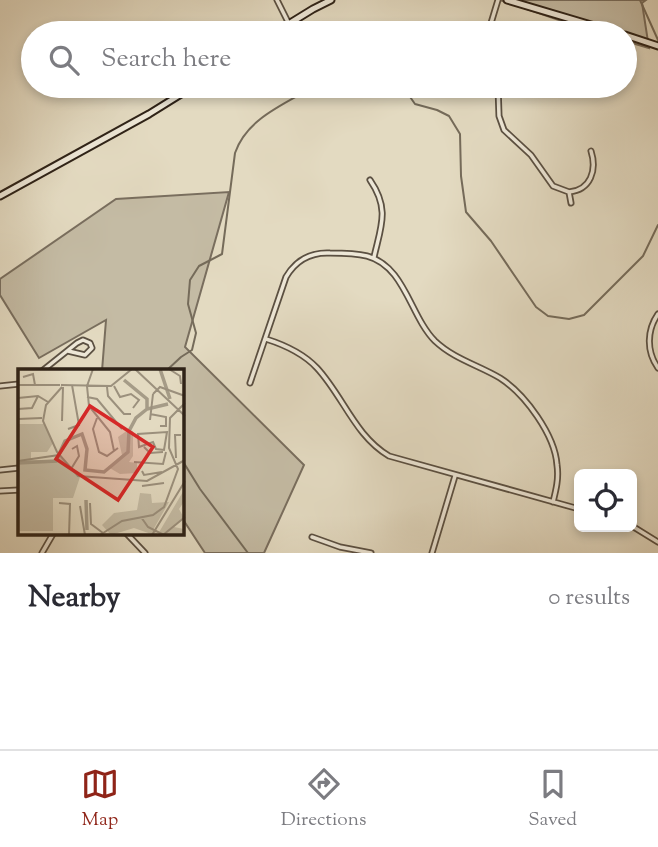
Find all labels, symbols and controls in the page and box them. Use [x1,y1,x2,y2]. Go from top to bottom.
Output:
search box [21,21,637,98]
icon: search [45,41,83,79]
text: Search here [101,41,231,78]
inset map [18,369,184,536]
map controls [574,469,637,532]
button: locate [574,469,637,532]
text: Nearby [28,577,120,620]
text: 0 results [548,582,630,615]
tab: Map [81,765,119,834]
tab: Directions [281,765,366,834]
tab: Saved [528,765,577,834]

